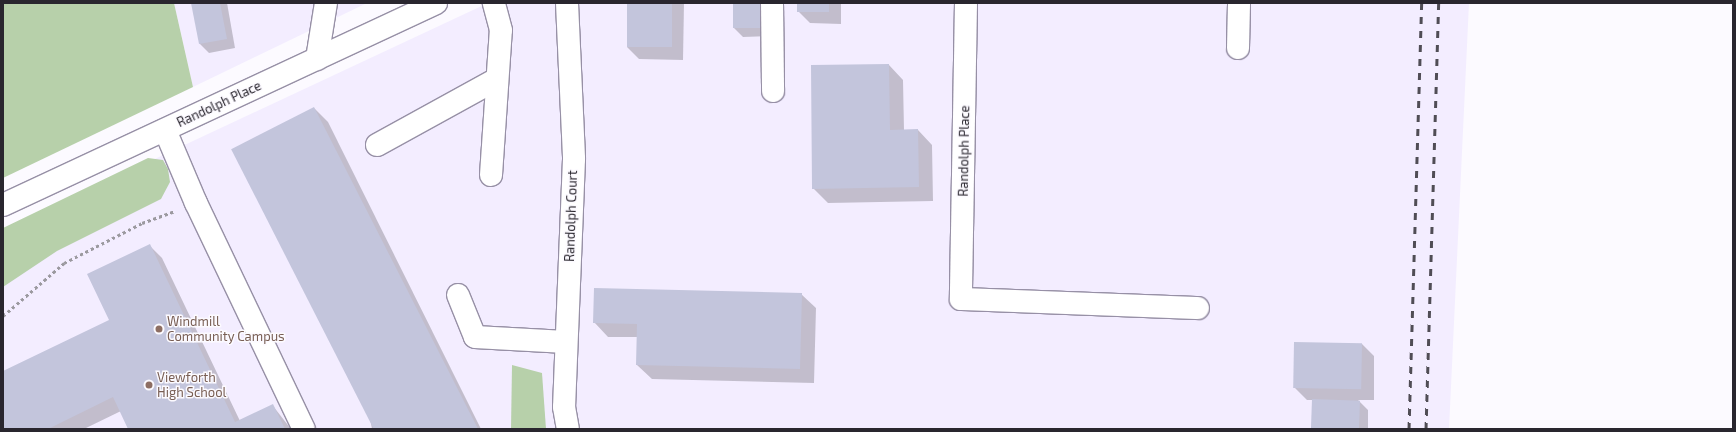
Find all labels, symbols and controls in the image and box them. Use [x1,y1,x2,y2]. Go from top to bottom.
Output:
street label: Randolph Place [174,78,264,130]
street label: Randolph Place [955,105,973,197]
street label: Randolph Court [562,170,580,262]
place label: Windmill Community Campus [167,314,285,345]
marker: Windmill Community Campus [154,324,164,334]
place label: Viewforth High School [157,370,226,401]
marker: Viewforth High School [144,380,154,390]

